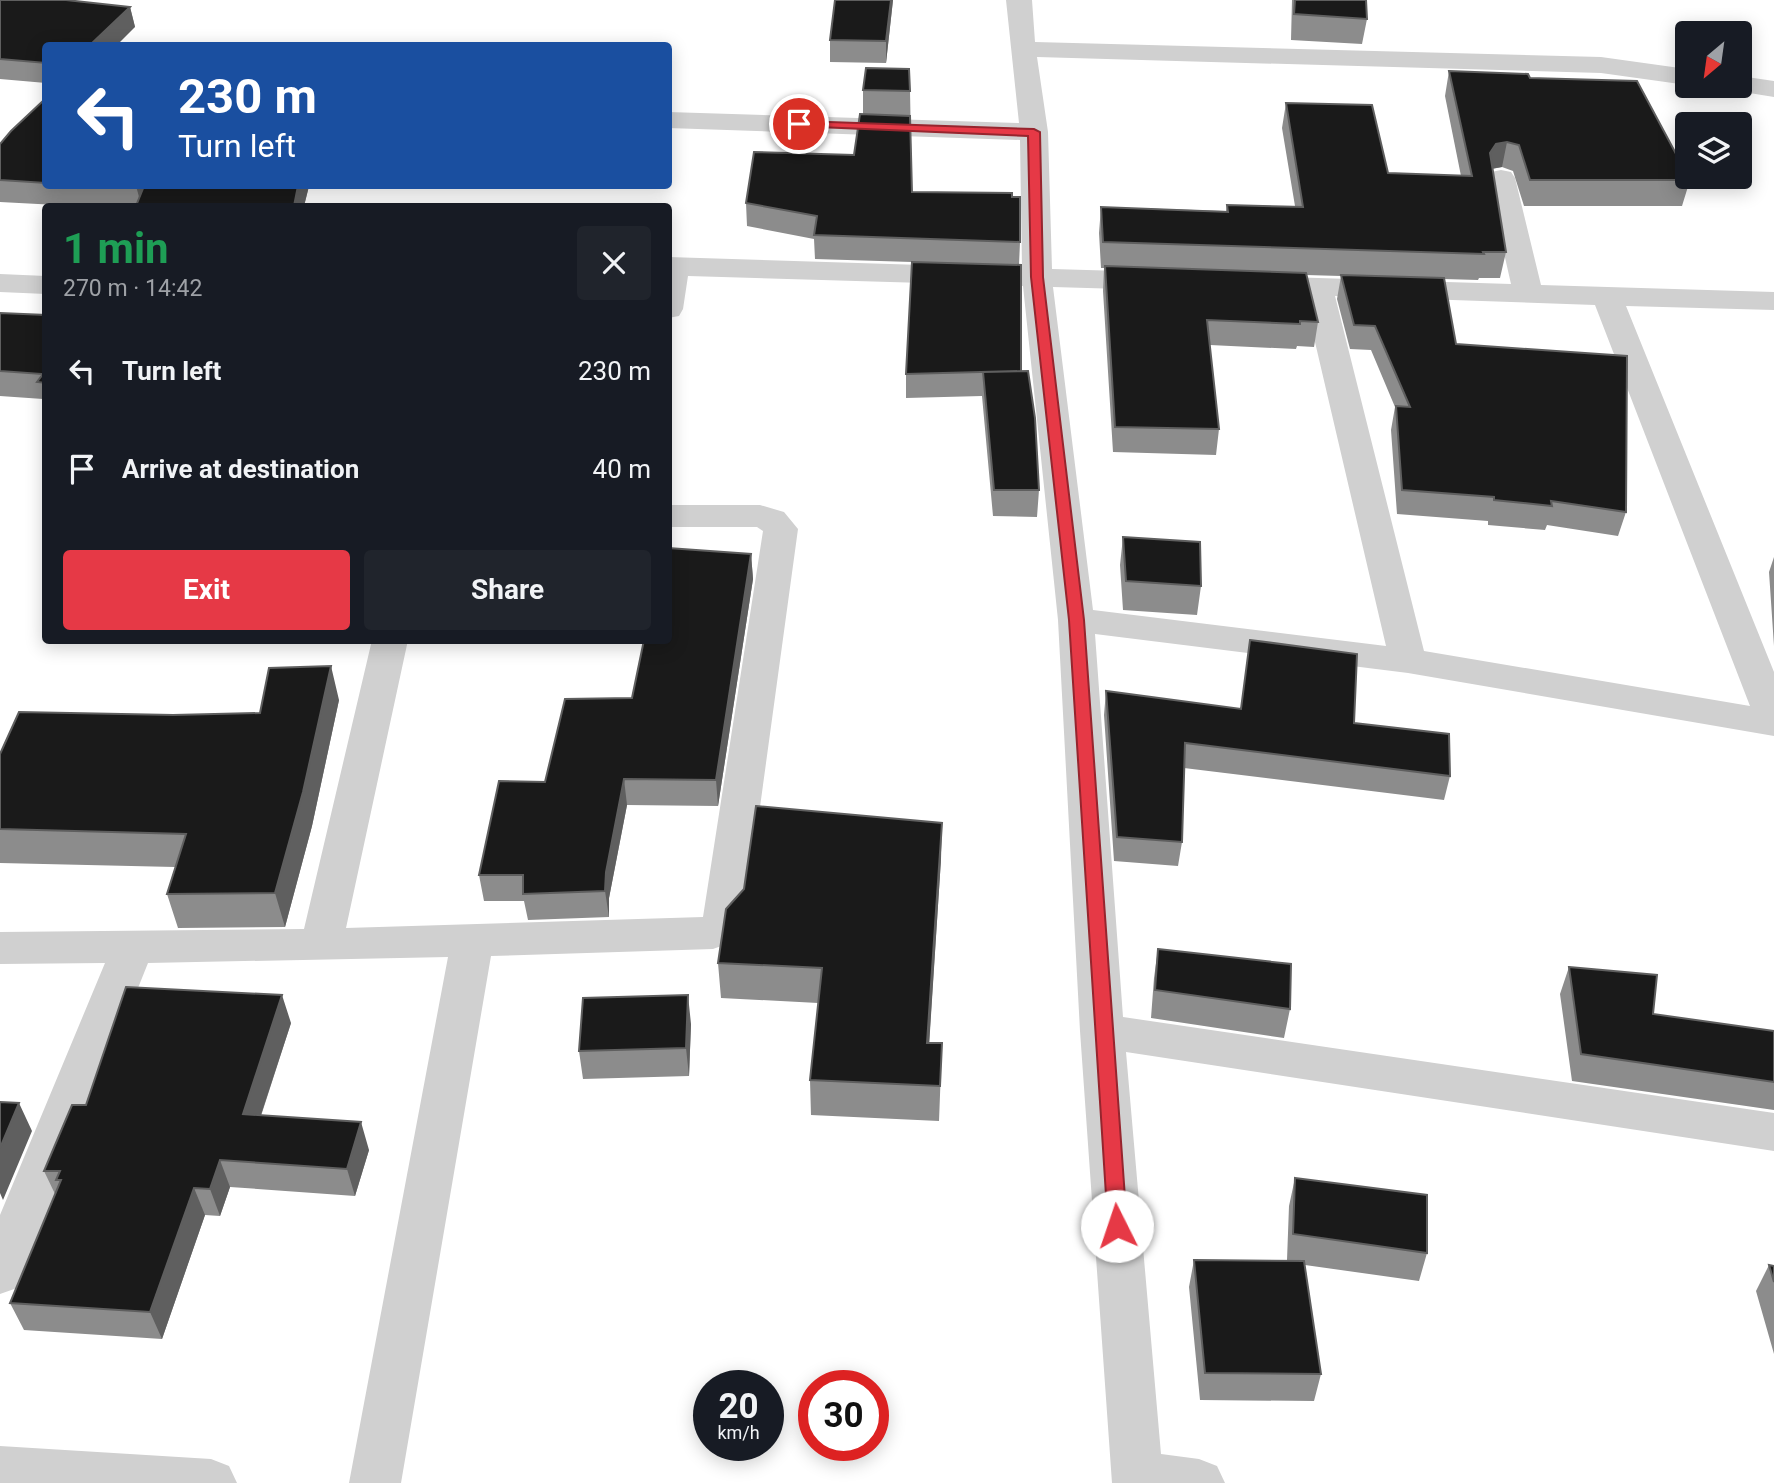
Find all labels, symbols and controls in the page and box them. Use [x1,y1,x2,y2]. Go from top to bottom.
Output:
north arrow [1675,21,1752,98]
map controls [1675,21,1752,189]
text: 230 m [178,68,317,125]
icon: left [63,70,154,161]
pin [769,94,829,154]
icon: arrive [780,105,818,143]
button: layers [1675,112,1752,189]
text: Turn left [178,127,296,165]
text: 1 min [63,224,169,273]
button: close [577,226,651,300]
text: 270 m · 14:42 [63,275,202,302]
icon: left [63,352,101,390]
text: Turn left [122,356,221,386]
text: 230 m [578,356,651,386]
icon: arrive [63,450,101,488]
text: Arrive at destination [122,454,359,484]
text: 40 m [593,454,651,484]
button: Exit [63,550,350,630]
button: Share [364,550,651,630]
position arrow [1080,1189,1154,1263]
speed limit sign: 30 [798,1370,889,1461]
text: 20 [718,1386,759,1427]
text: km/h [717,1422,760,1443]

